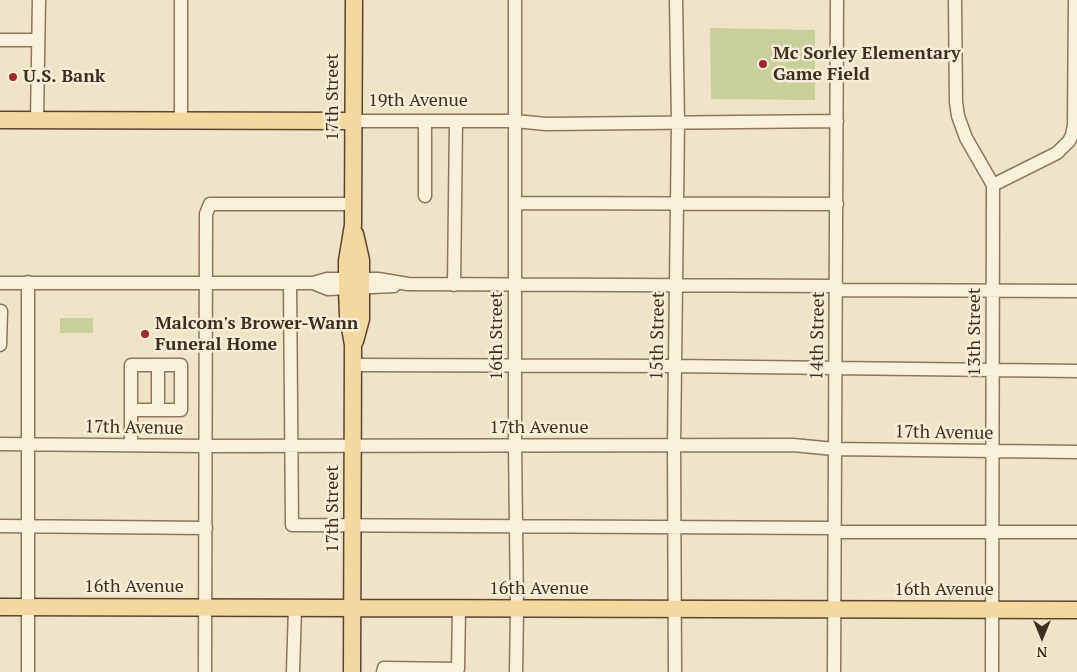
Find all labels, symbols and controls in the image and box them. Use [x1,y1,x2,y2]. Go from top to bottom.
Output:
place label: Mc Sorley Elementary Game Field [773,43,961,86]
street label: 17th Street [322,53,344,141]
marker: Mc Sorley Elementary Game Field [757,58,769,70]
place label: U.S. Bank [23,66,105,88]
marker: U.S. Bank [7,71,19,83]
street label: 19th Avenue [368,90,468,112]
street label: 13th Street [964,288,986,376]
street label: 15th Street [646,291,670,381]
street label: 14th Street [806,291,830,381]
street label: 16th Street [486,292,508,380]
place label: Malcom's Brower-Wann Funeral Home [155,313,358,356]
marker: Malcom's Brower-Wann Funeral Home [139,328,151,340]
street label: 17th Avenue [84,416,184,440]
street label: 17th Avenue [490,417,588,439]
street label: 17th Avenue [894,421,994,445]
street label: 17th Street [322,465,344,553]
street label: 16th Avenue [84,576,184,598]
street label: 16th Avenue [489,578,589,600]
street label: 16th Avenue [894,579,994,601]
north arrow [1017,612,1067,662]
text: N [1037,643,1047,662]

